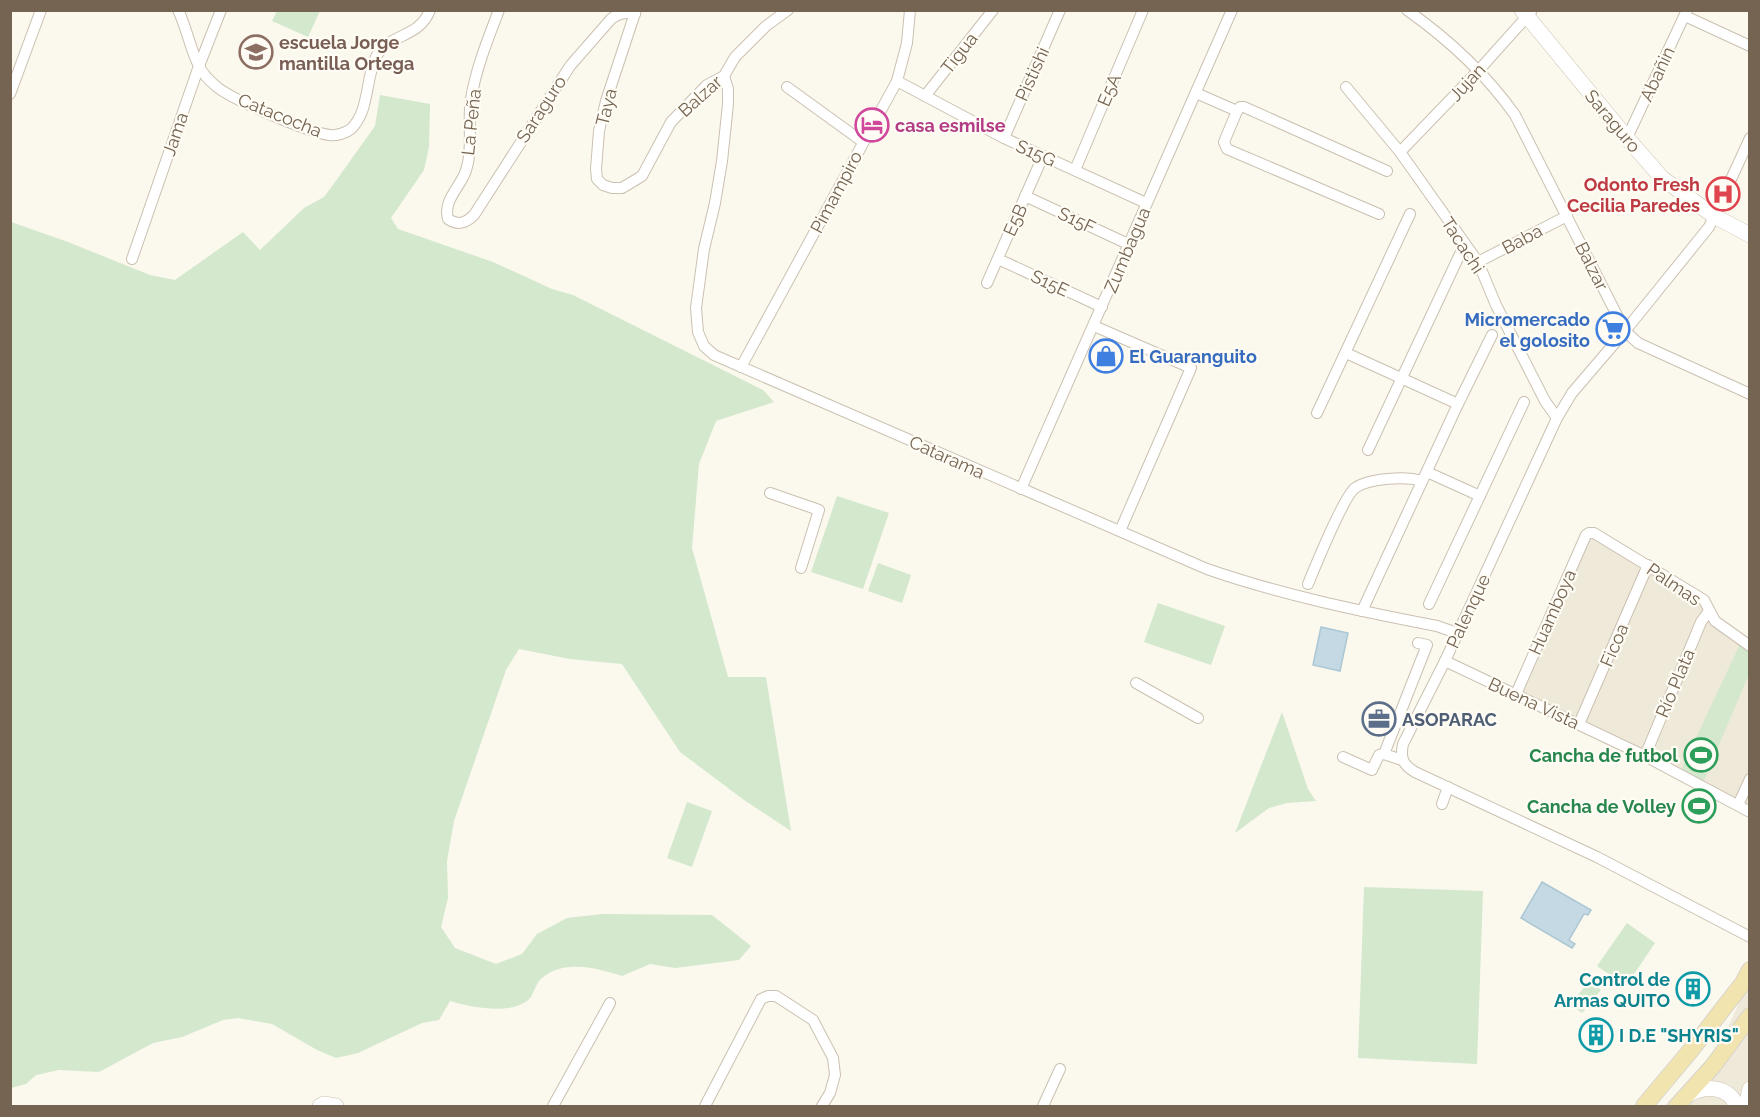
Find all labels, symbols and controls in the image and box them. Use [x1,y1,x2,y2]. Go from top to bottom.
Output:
street label: Tigua [936,28,982,78]
place label: escuela Jorge mantilla Ortega [279,32,414,74]
school or university icon: escuela Jorge mantilla Ortega [238,34,274,70]
street label: Abañin [1635,43,1679,105]
street label: Pistishi [1011,44,1053,104]
street label: Jujan [1444,59,1490,105]
street label: Balzar [674,70,727,121]
street label: Saraguro [512,71,570,146]
street label: E5A [1093,71,1125,109]
street label: Saraguro [1581,85,1645,157]
street label: Taya [591,86,621,128]
street label: La Peña [457,88,485,156]
street label: Catacocha [235,89,325,141]
hotel icon: casa esmilse [854,107,890,143]
street label: Jama [158,109,192,159]
place label: casa esmilse [895,115,1006,136]
street label: S15G [1013,135,1059,171]
street label: Pimampiro [806,147,866,237]
place label: Odonto Fresh Cecilia Paredes [1567,174,1700,216]
hospital icon: Odonto Fresh Cecilia Paredes [1705,176,1741,212]
street label: E5B [999,201,1031,239]
street label: S15F [1055,202,1099,238]
street label: Zumbagua [1100,204,1154,296]
street label: Tacachi [1437,213,1489,277]
street label: Baba [1498,220,1546,258]
street label: Balzar [1571,238,1613,294]
street label: S15E [1028,265,1072,301]
place label: Micromercado el golosito [1465,309,1590,351]
supermarket icon: Micromercado el golosito [1595,311,1631,347]
shop icon: El Guaranguito [1088,338,1124,374]
place label: El Guaranguito [1129,346,1257,367]
street label: Catarama [906,431,988,483]
street label: Palmas [1643,558,1705,610]
street label: Huamboya [1524,566,1580,658]
street label: Palenque [1442,570,1494,651]
street label: Ficoa [1596,620,1632,670]
street label: Río Plata [1651,646,1699,720]
street label: Buena Vista [1485,673,1583,733]
office icon: ASOPARAC [1361,701,1397,737]
place label: ASOPARAC [1402,709,1497,730]
sports icon: Cancha de futbol [1683,737,1719,773]
place label: Cancha de futbol [1529,745,1678,766]
sports icon: Cancha de Volley [1681,788,1717,824]
place label: Cancha de Volley [1527,796,1676,817]
place label: Control de Armas QUITO [1554,969,1670,1011]
building icon: Control de Armas QUITO [1675,971,1711,1007]
building icon: I D.E "SHYRIS" [1578,1017,1614,1053]
place label: I D.E "SHYRIS" [1619,1025,1739,1046]

